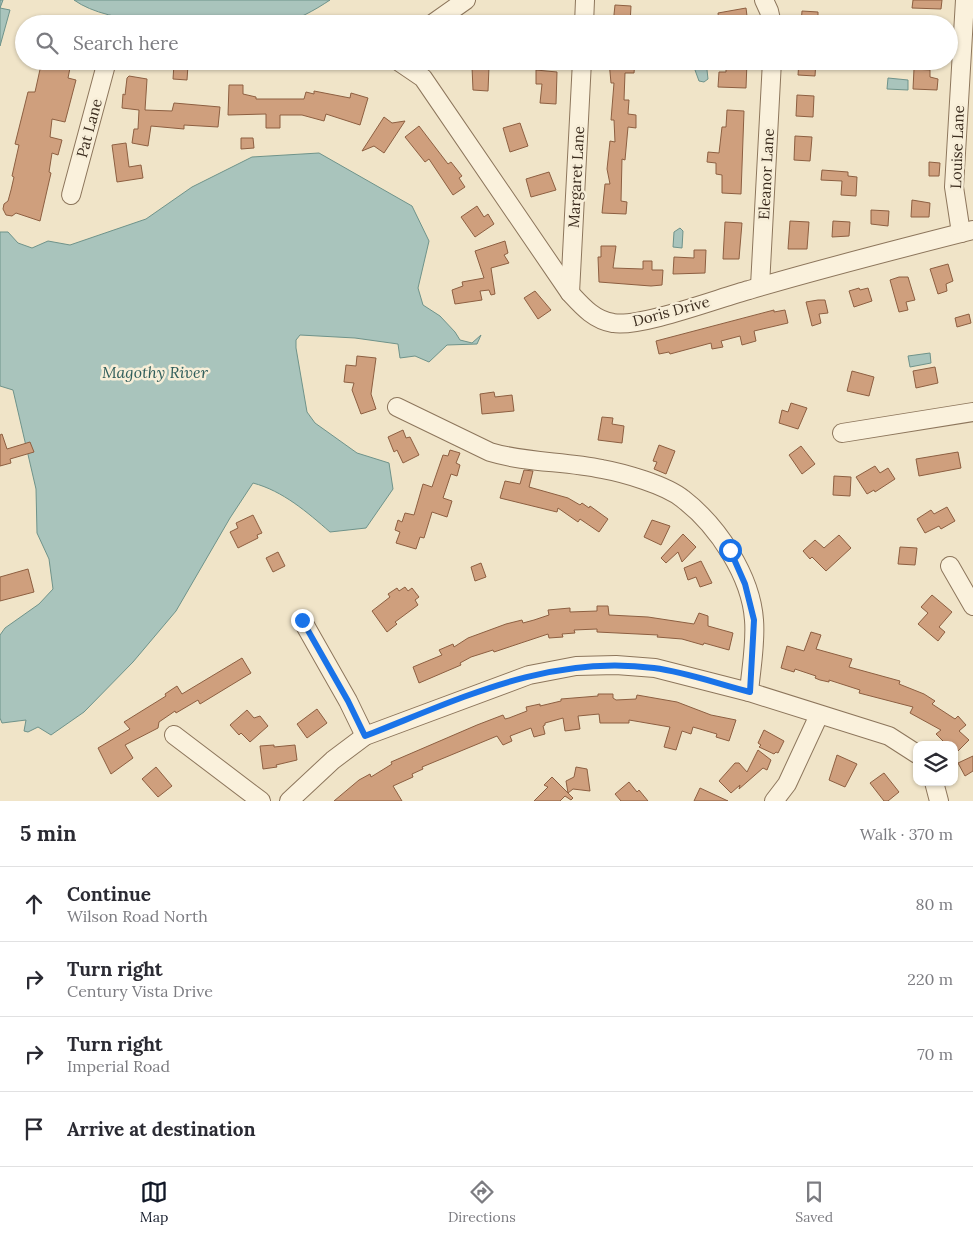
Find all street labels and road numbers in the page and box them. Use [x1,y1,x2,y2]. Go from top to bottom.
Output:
street label: Pat Lane [72,96,106,160]
street label: Louise Lane [946,105,968,189]
street label: Margaret Lane [564,126,588,228]
street label: Eleanor Lane [754,128,778,220]
street label: Doris Drive [630,292,712,330]

